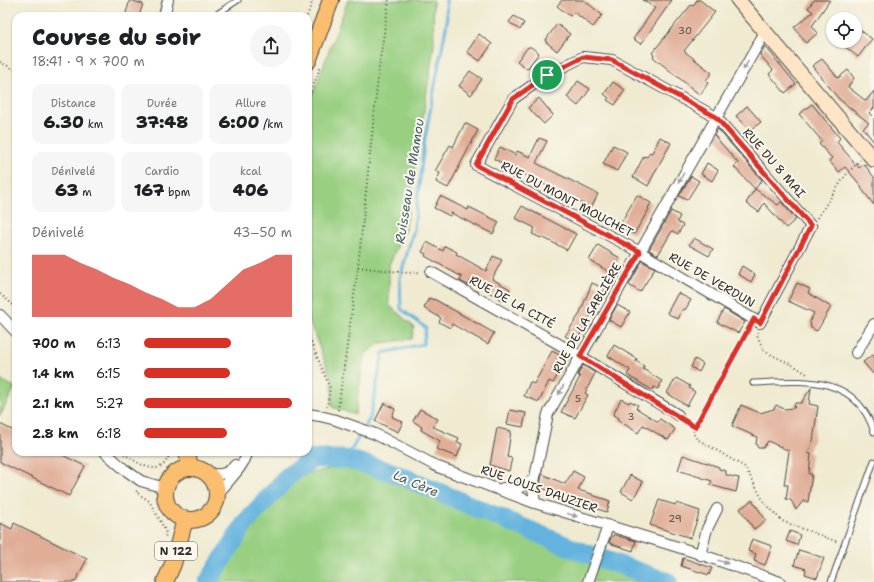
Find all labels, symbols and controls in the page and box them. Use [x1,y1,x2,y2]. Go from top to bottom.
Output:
map controls [826,12,862,48]
button: locate [826,12,862,48]
text: Course du soir [32,23,201,52]
house number: 30 [678,24,692,37]
button: share [250,25,292,67]
text: 18:41 · 9 × 700 m [32,53,145,70]
pin [530,58,564,92]
one-way arrow [742,59,749,71]
icon: arrive [536,64,558,86]
text: Distance [51,96,96,111]
text: Durée [147,96,177,111]
text: Allure [235,96,266,111]
text: 6.30 [43,111,84,133]
text: 37:48 [136,111,188,133]
text: 6:00 [218,111,259,133]
text: km [84,117,103,132]
text: /km [259,117,283,132]
water label: Ruisseau de Mamou [391,117,428,245]
street label: RUE DU 8 MAI [739,125,809,201]
street label: RUE DU MONT MOUCHET [498,157,636,241]
text: Dénivelé [51,164,95,179]
text: Cardio [145,164,179,179]
text: kcal [240,164,261,179]
one-way arrow [678,172,685,184]
text: 63 [55,179,78,201]
text: 167 [134,179,164,201]
text: 406 [233,179,269,201]
text: m [78,185,92,200]
text: bpm [164,185,190,200]
text: Dénivelé [32,224,84,241]
text: 43–50 m [233,224,292,241]
street label: RUE DE VERDUN [666,249,758,311]
street label: RUE DE LA SABLIÈRE [549,260,625,376]
street label: RUE DE LA CITÉ [466,272,558,332]
text: 700 m [32,335,76,352]
text: 6:13 [96,335,121,352]
text: 1.4 km [32,365,74,382]
text: 6:15 [96,365,120,382]
one-way arrow [558,384,565,396]
house number: 5 [575,392,581,405]
text: 2.1 km [32,395,74,412]
text: 5:27 [96,395,124,412]
house number: 3 [628,410,635,423]
text: 2.8 km [32,425,78,442]
text: 6:18 [96,425,122,442]
street label: RUE LOUIS DAUZIER [479,462,599,516]
water label: La Cère [391,466,441,501]
one-way arrow [567,512,579,518]
house number: 29 [668,512,682,525]
road number: N 122 [155,542,197,560]
one-way arrow [717,560,729,566]

